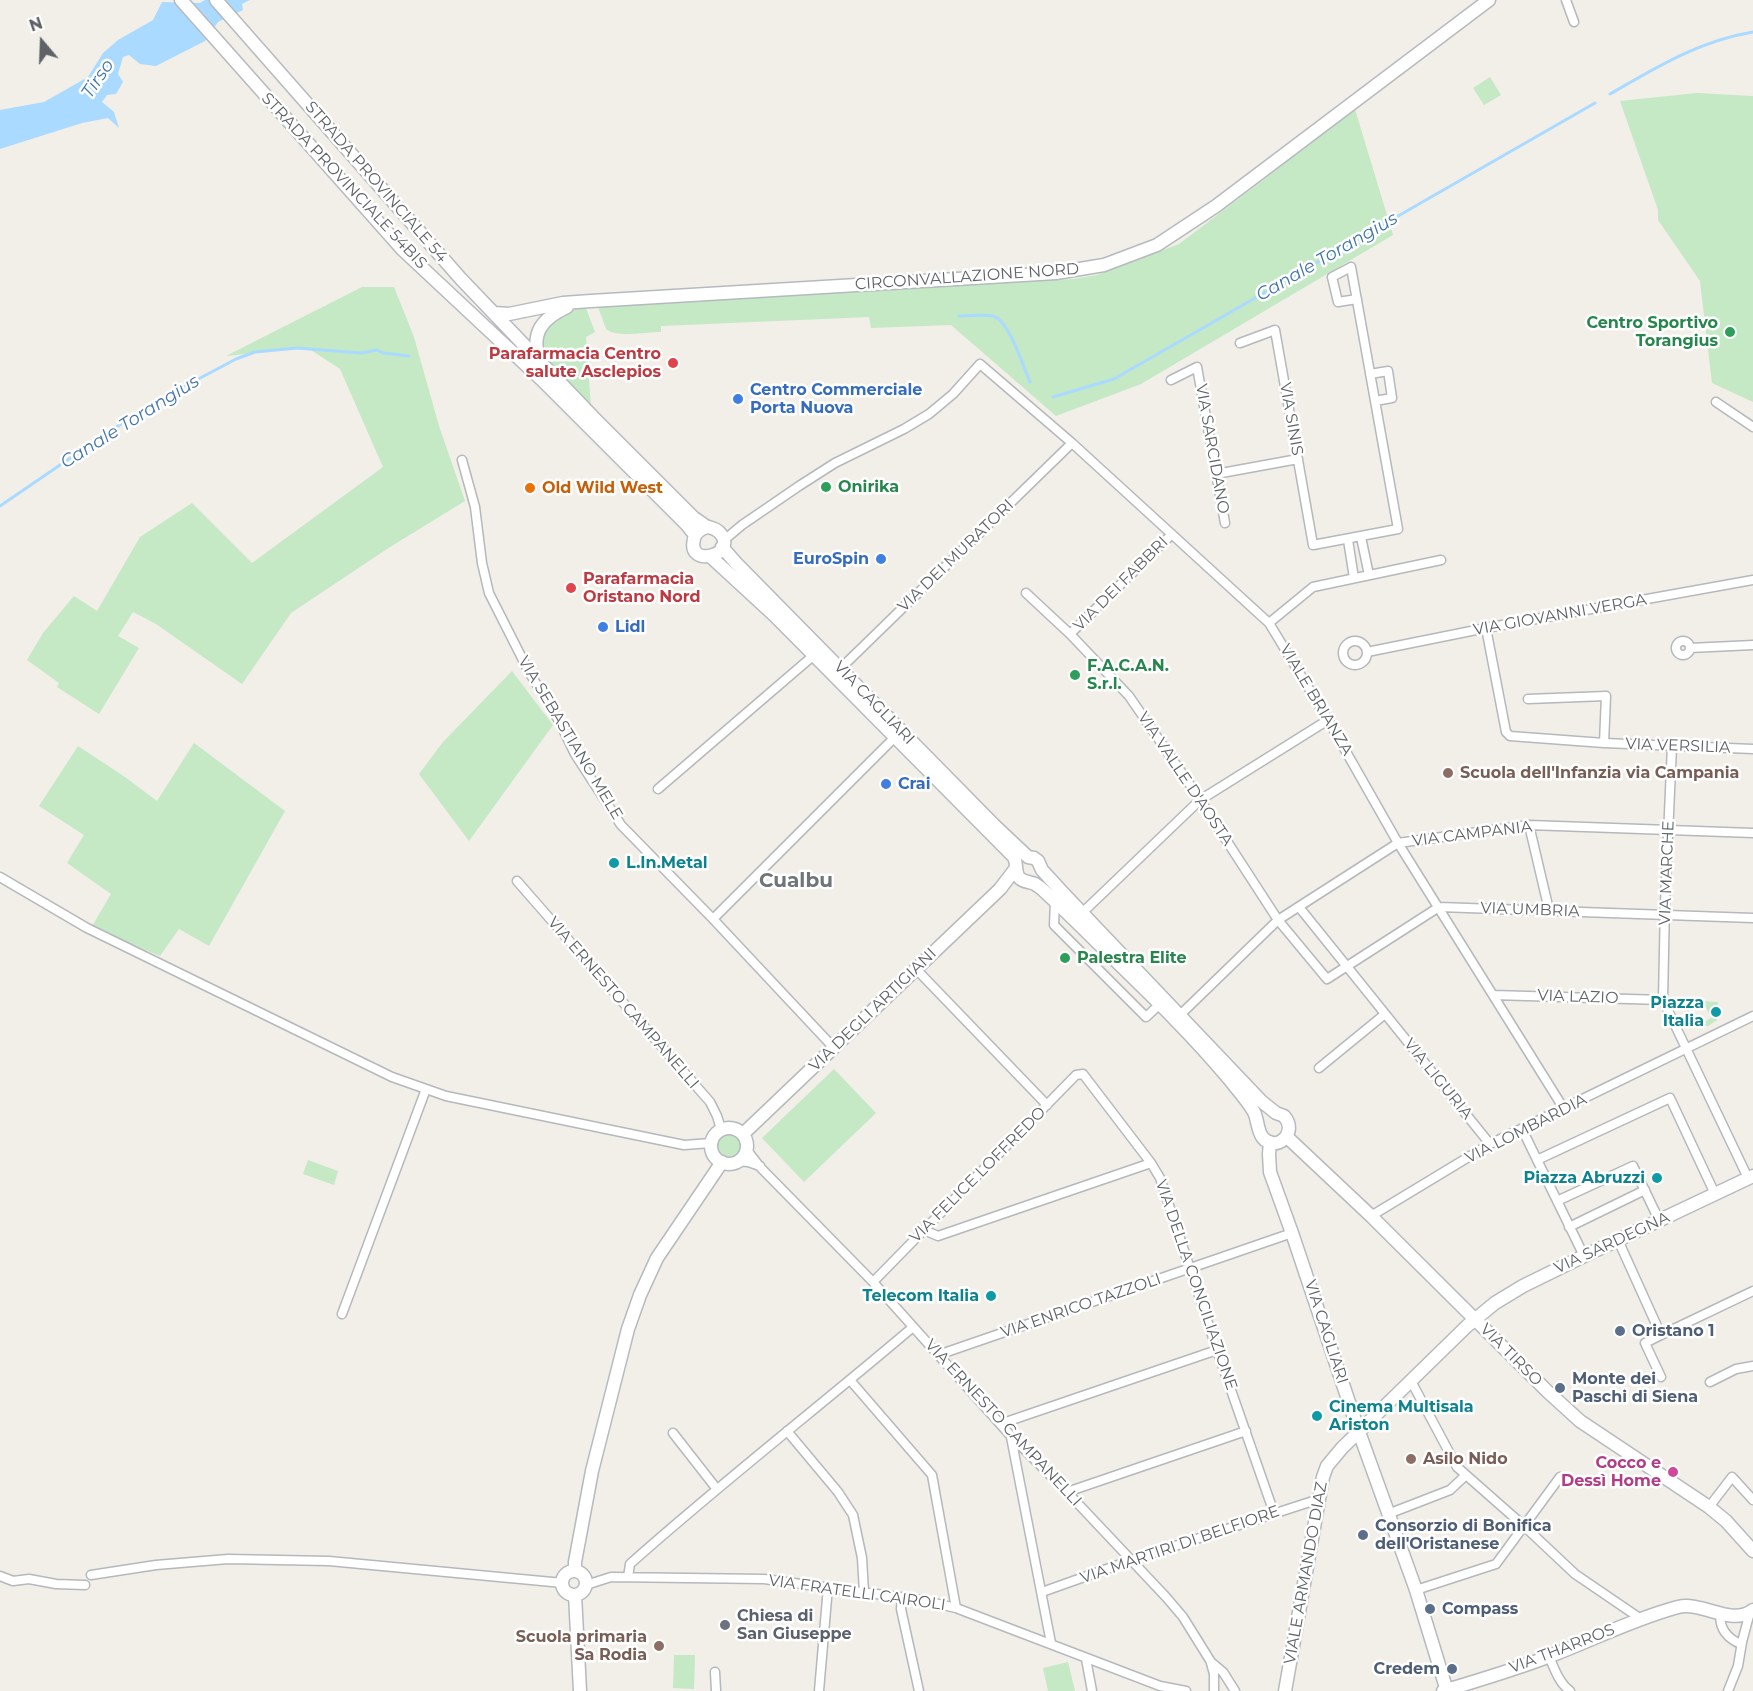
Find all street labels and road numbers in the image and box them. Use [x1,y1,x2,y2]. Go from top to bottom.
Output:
street label: STRADA PROVINCIALE 54BIS [257,89,431,273]
street label: STRADA PROVINCIALE 54 [301,98,451,266]
street label: CIRCONVALLAZIONE NORD [854,260,1080,294]
street label: VIA SINIS [1275,381,1307,457]
street label: VIA SARCIDANO [1191,383,1233,515]
street label: VIA DEI MURATORI [894,496,1018,616]
street label: VIA DEI FABBRI [1070,533,1172,635]
street label: VIA GIOVANNI VERGA [1472,590,1648,640]
street label: VIALE BRIANZA [1275,641,1357,759]
street label: VIA SEBASTIANO MELE [514,653,626,823]
street label: VIA CAGLIARI [829,657,919,749]
street label: VIA VALLE D'AOSTA [1133,708,1237,850]
street label: VIA VERSILIA [1625,735,1731,757]
street label: VIA CAMPANIA [1411,817,1533,851]
street label: VIA MARCHE [1656,820,1678,926]
street label: VIA UMBRIA [1480,899,1580,921]
street label: VIA ERNESTO CAMPANELLI [543,913,703,1093]
street label: VIA DEGLI ARTIGIANI [805,944,941,1076]
street label: VIA LAZIO [1537,986,1619,1008]
street label: VIA LIGURIA [1400,1035,1476,1123]
street label: VIA LOMBARDIA [1462,1090,1590,1168]
street label: VIA FELICE LOFFREDO [906,1103,1050,1247]
street label: VIA DELLA CONCILIAZIONE [1151,1177,1241,1393]
street label: VIA SARDEGNA [1551,1208,1673,1278]
street label: VIA ENRICO TAZZOLI [998,1270,1164,1342]
street label: VIA CAGLIARI [1300,1278,1352,1386]
street label: VIA TIRSO [1476,1320,1546,1390]
street label: VIA ERNESTO CAMPANELLI [921,1336,1085,1510]
street label: VIALE ARMANDO DIAZ [1280,1480,1332,1666]
street label: VIA MARTIRI DI BELFIORE [1078,1502,1282,1588]
street label: VIA FRATELLI CAIROLI [767,1571,947,1615]
street label: VIA THARROS [1507,1620,1617,1678]

